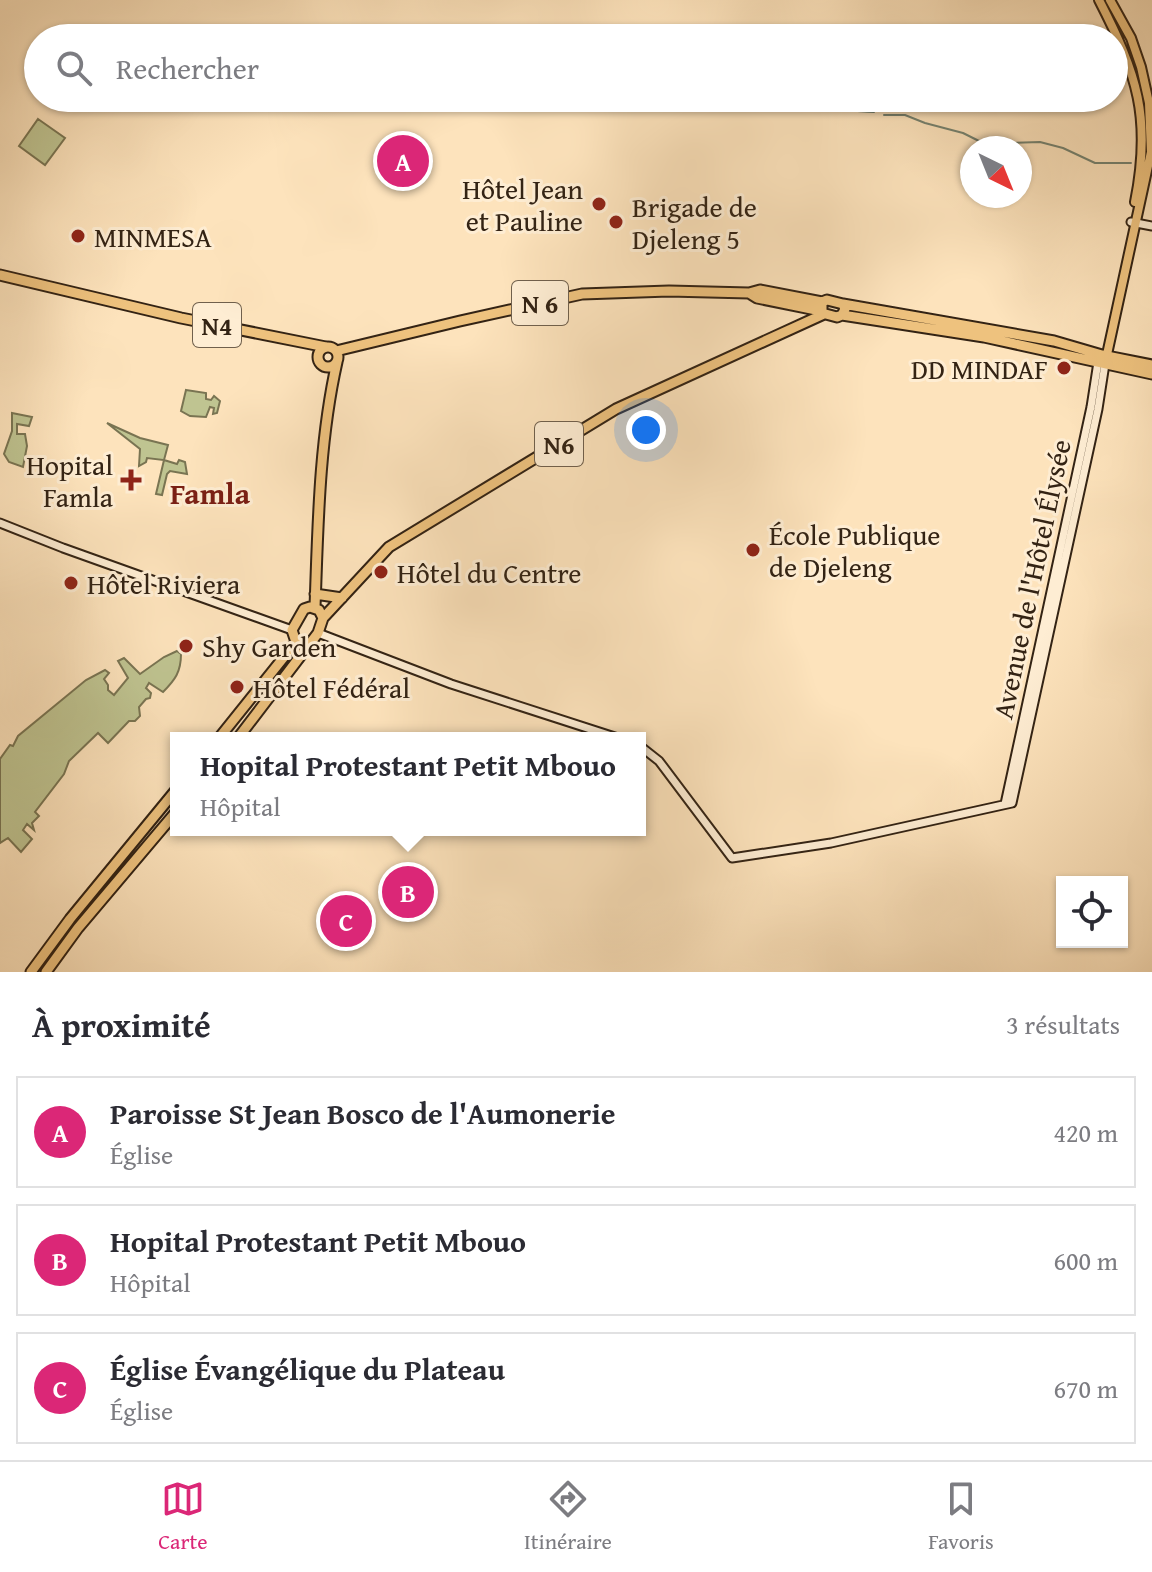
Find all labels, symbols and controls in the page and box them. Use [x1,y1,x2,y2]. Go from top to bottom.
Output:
search box [24,24,1128,112]
icon: search [52,46,96,90]
text: Rechercher [116,46,259,90]
pin: A [377,131,429,191]
north arrow [960,136,1032,208]
place label: Hôtel Jean et Pauline [462,168,583,241]
place label: Brigade de Djeleng 5 [632,186,757,259]
marker: Hôtel Jean et Pauline [590,195,608,213]
marker: Brigade de Djeleng 5 [607,213,625,231]
place label: MINMESA [94,216,212,257]
marker: MINMESA [69,227,87,245]
road number: N 6 [512,281,568,325]
road number: N4 [193,303,241,347]
place label: DD MINDAF [911,348,1048,389]
marker: DD MINDAF [1055,359,1073,377]
your location [626,410,666,450]
road number: N6 [535,422,583,466]
street label: Avenue de l'Hôtel Élysée [981,435,1081,723]
place label: Hopital Famla [26,444,114,517]
marker: Hopital Famla [120,469,142,491]
district label: Famla [170,471,251,515]
place label: École Publique de Djeleng [769,514,940,587]
marker: École Publique de Djeleng [744,541,762,559]
place label: Hôtel du Centre [397,552,581,593]
place label: Hôtel Riviera [87,563,241,604]
marker: Hôtel du Centre [372,563,390,581]
marker: Hôtel Riviera [62,574,80,592]
place label: Shy Garden [202,626,337,667]
marker: Shy Garden [177,637,195,655]
place label: Hôtel Fédéral [253,667,410,708]
marker: Hôtel Fédéral [228,678,246,696]
popup [170,732,646,836]
text: Hopital Protestant Petit Mbouo [200,743,616,787]
text: Hôpital [200,787,281,826]
pin: B [382,862,434,922]
map controls [1056,876,1128,948]
button: locate [1056,876,1128,948]
pin: C [320,891,372,951]
text: À proximité [32,1000,211,1049]
text: 3 résultats [1006,1005,1120,1044]
text: Paroisse St Jean Bosco de l'Aumonerie [110,1091,615,1135]
text: A [52,1113,68,1152]
text: 420 m [1053,1113,1118,1152]
text: Église [110,1135,173,1174]
text: Hopital Protestant Petit Mbouo [110,1219,526,1263]
text: B [52,1241,68,1280]
text: 600 m [1053,1241,1118,1280]
text: Hôpital [110,1263,191,1302]
text: Église Évangélique du Plateau [110,1347,505,1391]
text: C [53,1369,67,1408]
text: 670 m [1053,1369,1118,1408]
text: Église [110,1391,173,1430]
tab: Carte [158,1477,208,1557]
tab: Itinéraire [524,1477,612,1557]
tab: Favoris [928,1477,994,1557]

